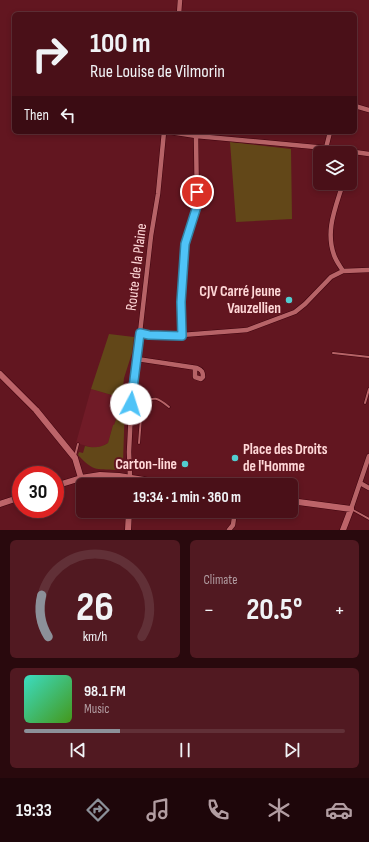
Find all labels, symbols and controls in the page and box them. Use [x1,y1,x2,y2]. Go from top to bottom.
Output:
text: 100 m [90,27,151,60]
icon: right [24,28,76,80]
text: Rue Louise de Vilmorin [90,61,225,82]
icon: left [57,104,79,126]
text: Then [24,106,49,125]
map controls [313,146,357,190]
button: layers [313,146,357,190]
pin [180,175,214,209]
icon: arrive [186,181,208,203]
street label: Route de la Plaine [122,222,151,312]
place label: CJV Carré Jeune Vauzellien [199,282,281,318]
marker: CJV Carré Jeune Vauzellien [284,295,294,305]
position arrow [110,383,152,425]
place label: Place des Droits de l'Homme [243,440,328,476]
marker: Place des Droits de l'Homme [230,453,240,463]
place label: Carton-line [115,455,177,474]
marker: Carton-line [180,459,190,469]
speed limit sign: 30 [12,466,64,518]
text: 19:34 · 1 min · 360 m [133,488,241,507]
text: Climate [204,572,237,588]
text: 26 [76,583,114,632]
text: 20.5° [246,592,302,628]
text: − [204,597,214,624]
text: + [334,597,345,624]
text: km/h [82,628,107,645]
text: 98.1 FM [84,682,126,701]
text: Music [84,701,109,717]
icon: previous [67,739,89,761]
icon: pause [174,739,196,761]
icon: next [281,739,303,761]
icon: directions [84,796,112,824]
icon: music [144,796,172,824]
icon: phone [204,796,232,824]
icon: climate [265,796,293,824]
icon: car [325,796,353,824]
text: 19:33 [16,800,52,821]

